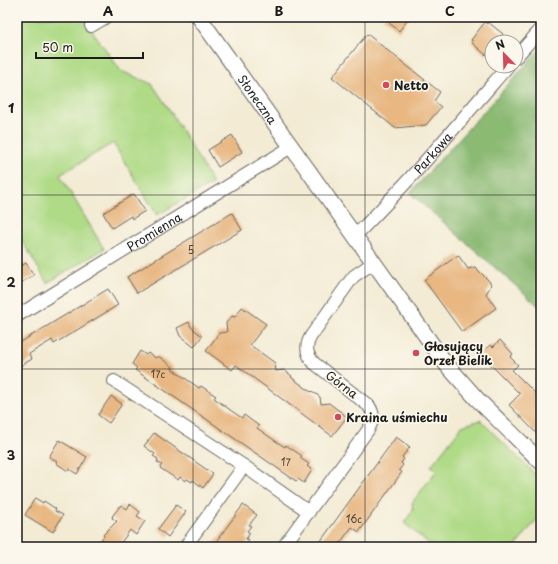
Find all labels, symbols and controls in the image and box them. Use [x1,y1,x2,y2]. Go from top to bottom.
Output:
text: A [103,1,113,20]
text: B [275,1,284,20]
text: C [445,1,455,20]
scale bar [36,34,143,60]
north arrow [484,34,524,74]
text: N [493,35,507,54]
text: 50 m [42,38,73,56]
street label: Słoneczna [234,71,282,128]
place label: Netto [394,76,428,94]
marker: Netto [381,80,391,90]
text: 1 [8,98,14,117]
street label: Parkowa [409,127,457,178]
street label: Promienna [123,207,186,255]
house number: 5 [188,242,194,257]
text: 2 [6,272,16,291]
place label: Głosujący Orzeł Bielik [424,337,492,369]
marker: Głosujący Orzeł Bielik [411,348,421,358]
house number: 17c [151,366,166,381]
street label: Górna [322,366,362,402]
place label: Kraina uśmiechu [346,408,448,426]
marker: Kraina uśmiechu [333,412,343,422]
text: 3 [7,445,16,464]
house number: 17 [281,454,292,469]
house number: 16c [346,511,362,526]

